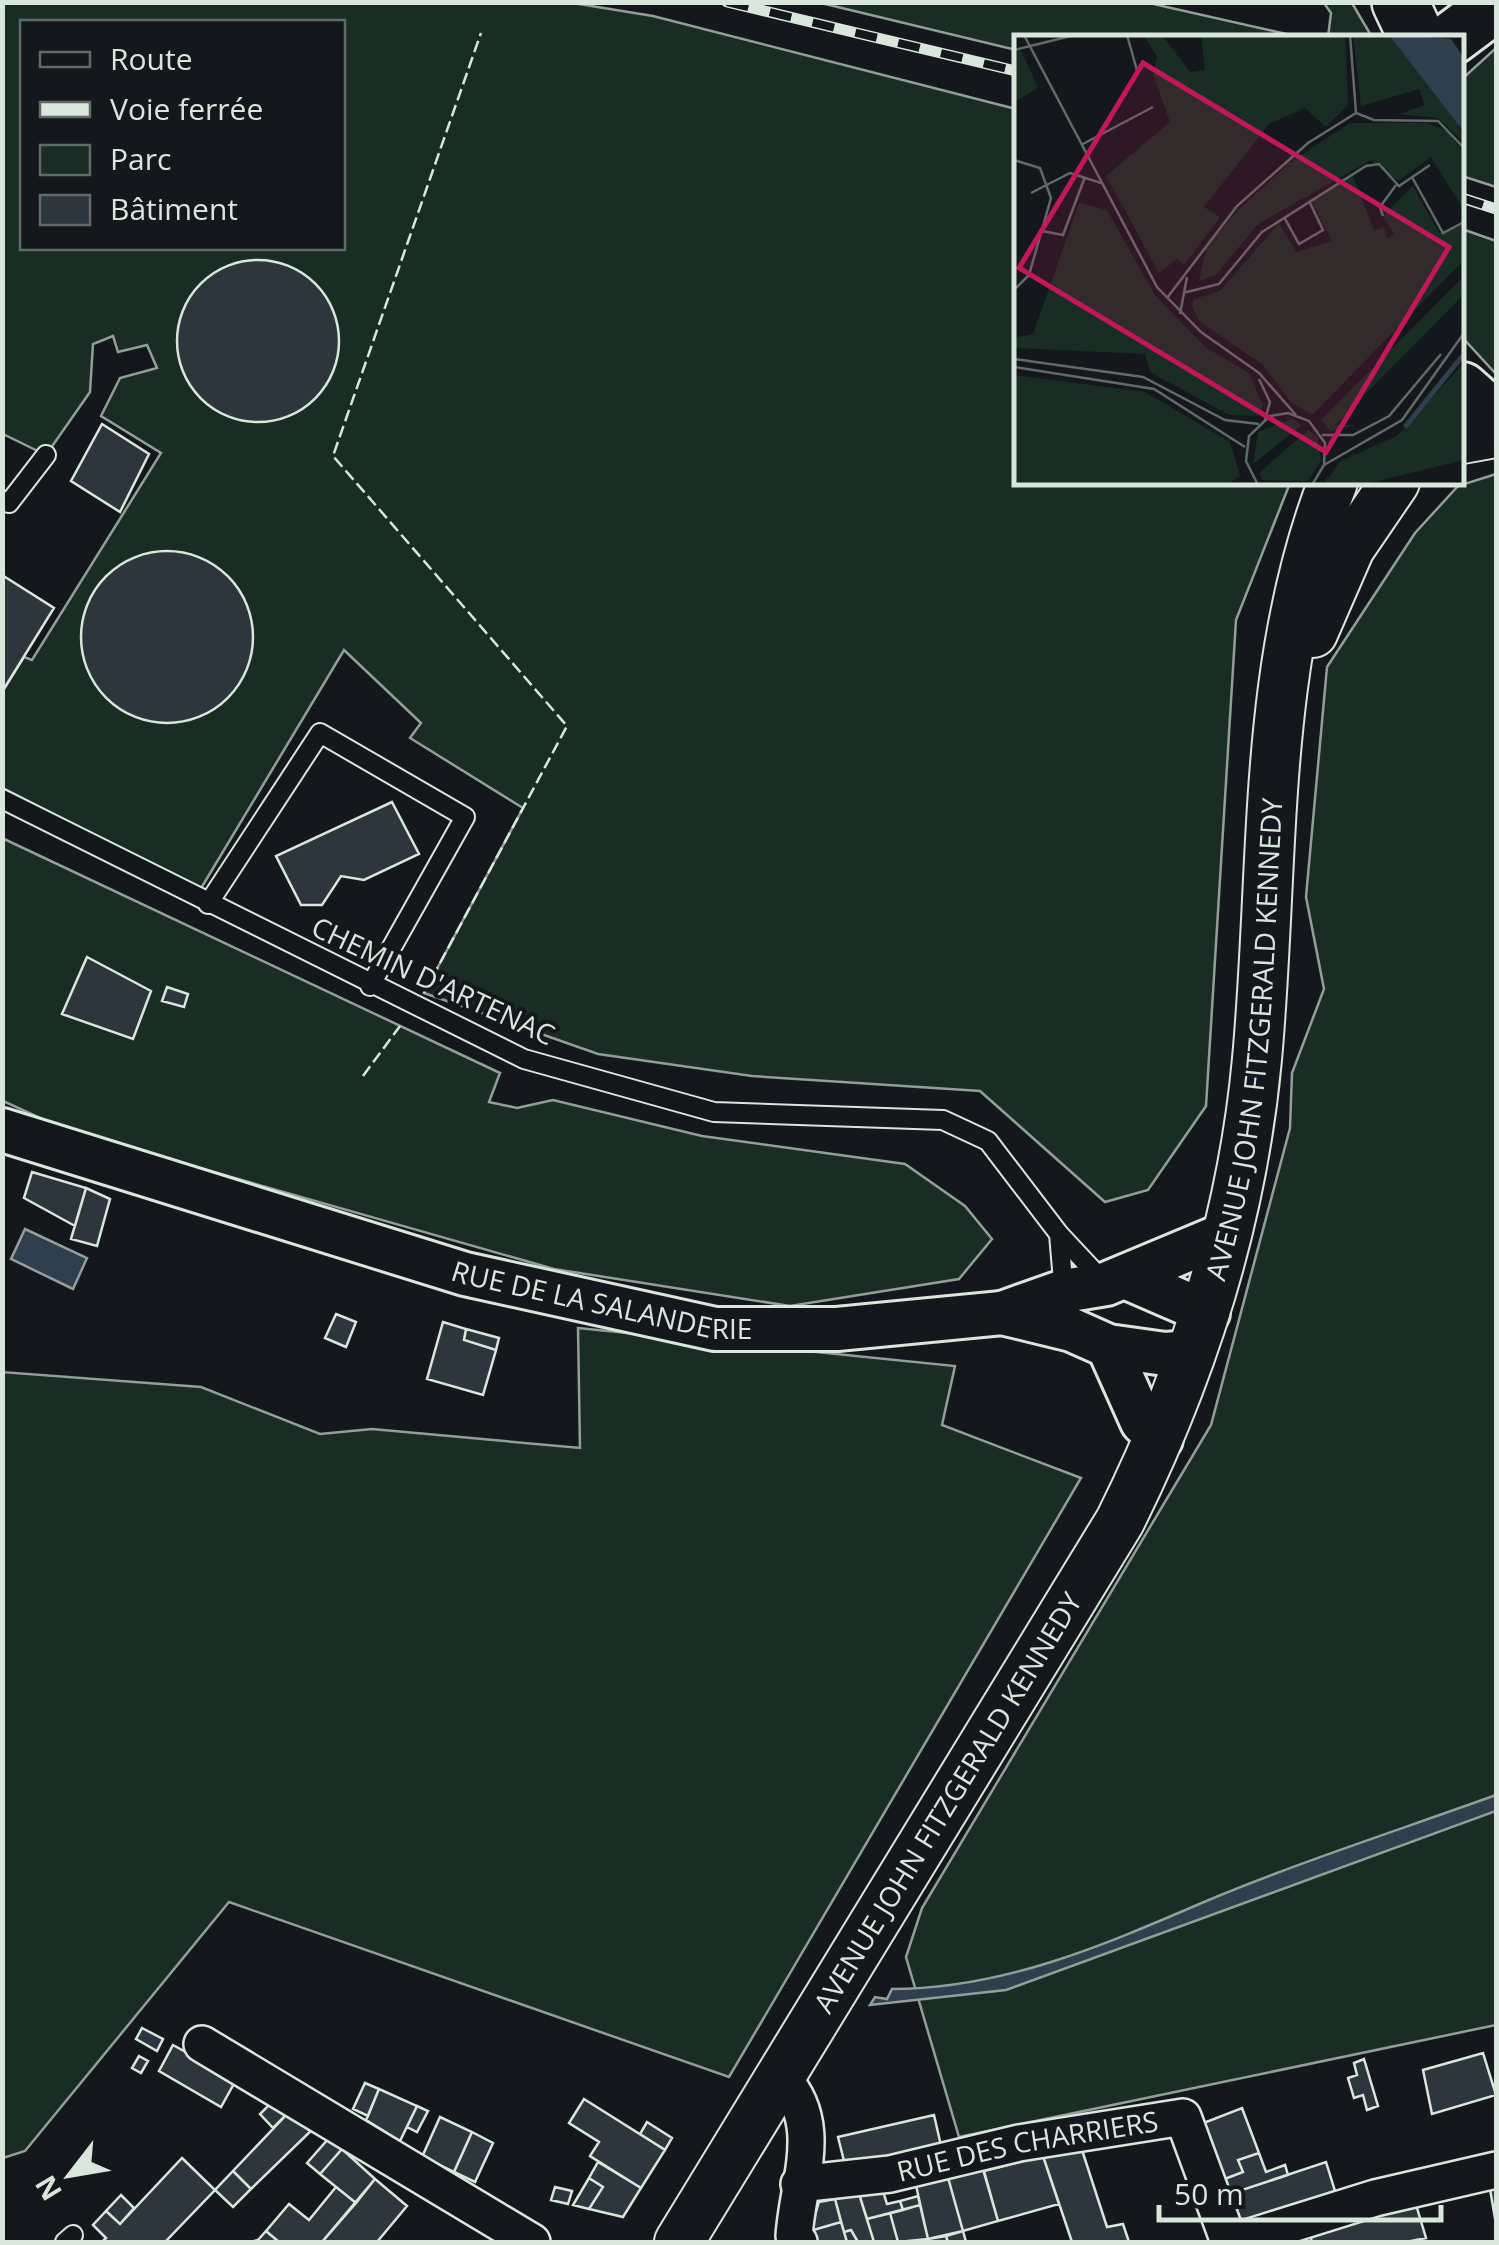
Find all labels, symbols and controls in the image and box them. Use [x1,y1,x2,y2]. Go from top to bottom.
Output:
legend [20,20,345,250]
inset map [1014,35,1464,485]
text: Route [110,38,193,79]
text: Voie ferrée [110,88,263,129]
text: Parc [110,138,171,179]
text: Bâtiment [110,188,238,229]
street label: AVENUE JOHN FITZGERALD KENNEDY [1196,797,1290,1284]
street label: CHEMIN D'ARTENAC [306,907,561,1053]
street label: RUE DE LA SALANDERIE [447,1251,752,1347]
street label: AVENUE JOHN FITZGERALD KENNEDY [804,1585,1090,2019]
street label: RUE DES CHARRIERS [893,2101,1161,2190]
north arrow [20,2125,120,2225]
scale bar [1159,2160,1442,2222]
text: N [26,2169,70,2208]
text: 50 m [1174,2173,1244,2214]

